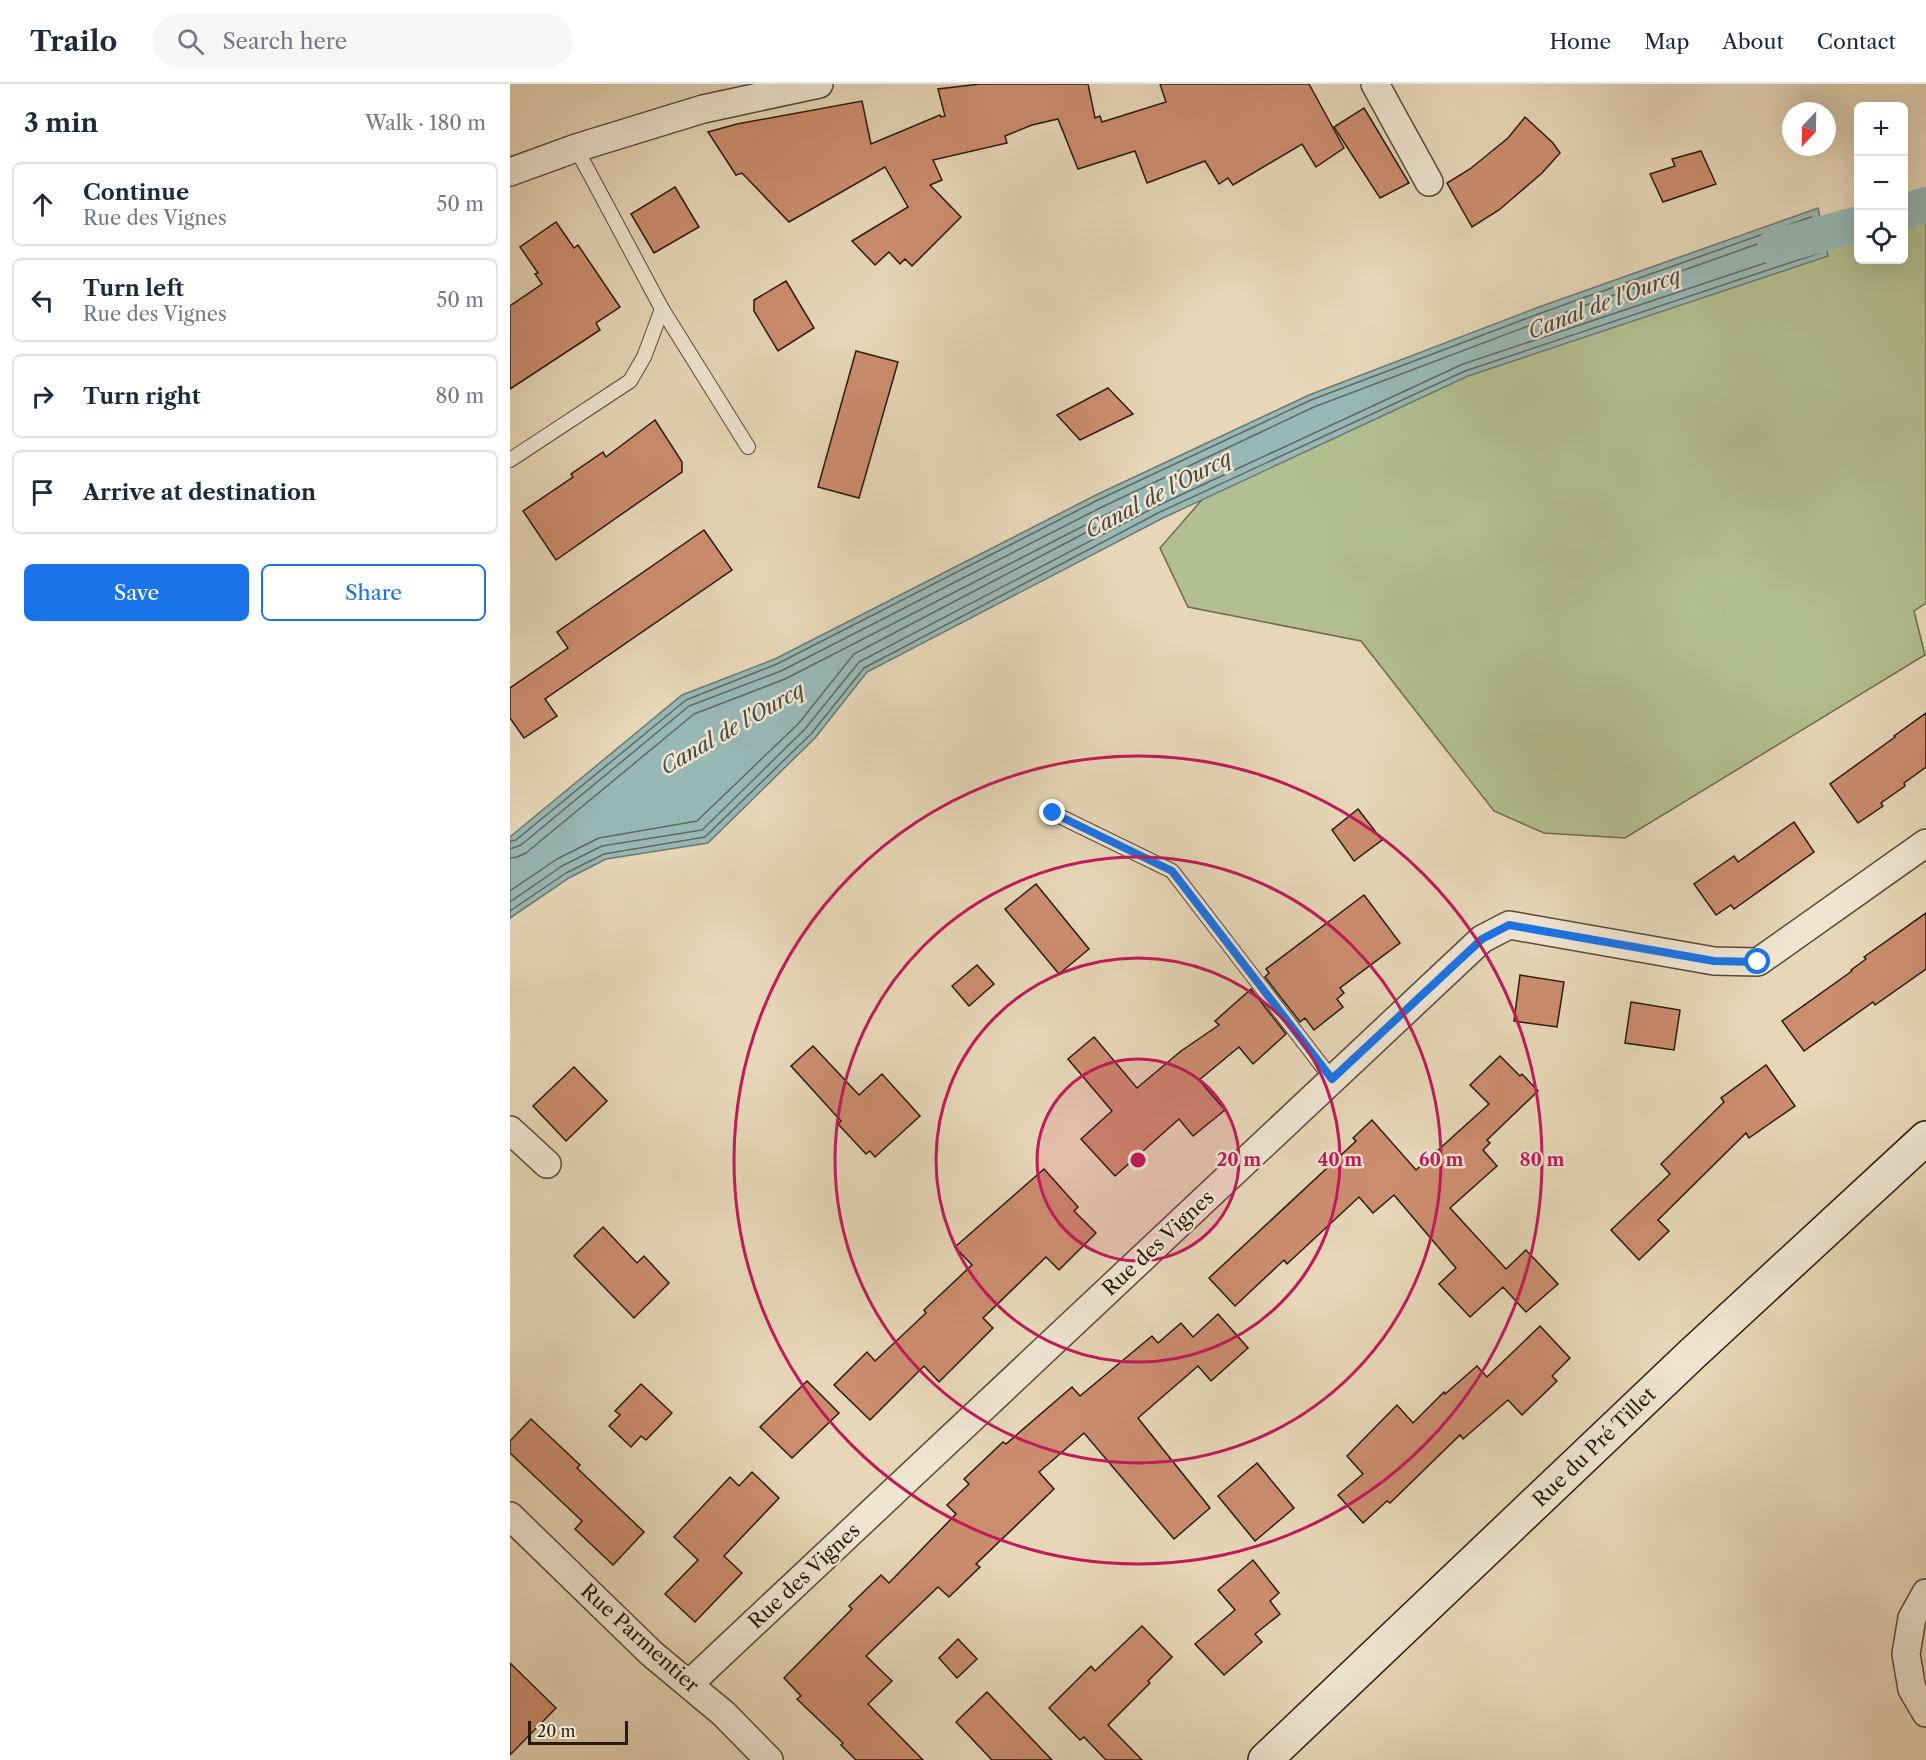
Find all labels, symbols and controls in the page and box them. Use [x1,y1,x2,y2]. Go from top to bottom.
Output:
search box [153,14,573,68]
text: Trailo [30,24,117,58]
icon: search [174,25,207,58]
text: Search here [222,28,347,55]
text: Home [1550,29,1611,54]
text: Map [1644,29,1689,54]
text: About [1722,29,1784,54]
text: Contact [1817,29,1896,54]
north arrow [1782,102,1836,156]
map controls [1854,102,1908,264]
button: + [1854,102,1908,156]
text: 3 min [24,107,98,139]
text: Walk · 180 m [365,111,486,135]
button: − [1854,156,1908,210]
text: Continue [83,179,189,206]
icon: ahead [26,188,59,221]
text: 50 m [437,192,484,216]
text: Rue des Vignes [83,206,227,230]
button: locate [1854,210,1908,264]
water label: Canal de l'Ourcq [1524,262,1685,344]
text: Turn left [83,275,184,302]
icon: left [26,284,59,317]
text: 50 m [437,288,484,312]
text: Rue des Vignes [83,302,227,326]
icon: right [26,380,59,413]
text: Turn right [83,383,201,410]
text: 80 m [436,384,484,408]
water label: Canal de l'Ourcq [1081,444,1236,543]
icon: arrive [26,476,59,509]
text: Arrive at destination [83,479,316,506]
button: Save [24,564,249,621]
button: Share [261,564,486,621]
water label: Canal de l'Ourcq [656,676,809,779]
route end [1039,799,1065,825]
route start [1744,948,1770,974]
text: 20 m [1217,1149,1261,1171]
text: 40 m [1318,1149,1362,1171]
text: 60 m [1419,1149,1463,1171]
text: 80 m [1519,1149,1565,1171]
centre of rings [1128,1150,1148,1170]
street label: Rue des Vignes [1097,1185,1219,1301]
street label: Rue du Pré Tillet [1528,1382,1660,1512]
street label: Rue des Vignes [743,1518,865,1634]
street label: Rue Parmentier [576,1579,704,1698]
scale bar [528,1718,628,1746]
text: 20 m [537,1721,576,1741]

